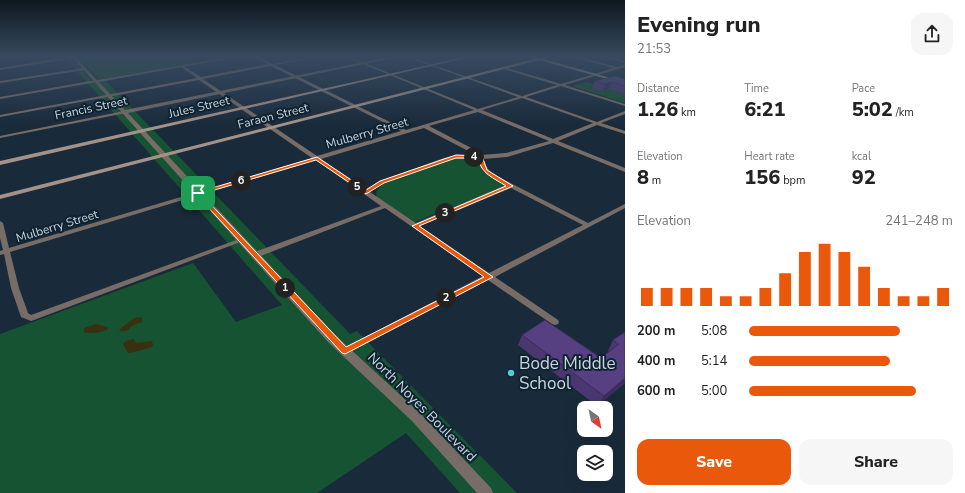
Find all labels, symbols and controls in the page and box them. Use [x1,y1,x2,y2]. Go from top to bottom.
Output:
text: Evening run [637,10,761,40]
button: share [911,13,953,55]
text: 21:53 [637,40,671,58]
text: Distance [637,81,680,96]
text: Time [744,81,769,96]
text: Pace [852,81,875,96]
street label: Francis Street [53,92,130,123]
street label: Jules Street [166,92,232,122]
text: 1.26 [637,96,678,123]
text: 6:21 [744,96,786,123]
text: 5:02 [852,96,893,123]
street label: Faraon Street [236,99,311,133]
text: km [678,105,696,120]
text: /km [893,105,914,120]
street label: Mulberry Street [324,113,411,152]
pin: 4 [464,147,484,167]
text: 4 [471,149,477,164]
text: Elevation [637,149,683,164]
text: Heart rate [744,149,795,164]
text: kcal [852,149,871,164]
text: 8 [637,164,649,191]
text: 156 [744,164,780,191]
text: 92 [852,164,876,191]
pin: 6 [231,171,251,191]
text: 6 [238,173,244,188]
text: m [649,173,661,188]
text: bpm [780,173,805,188]
pin [181,176,215,210]
pin: 5 [347,177,367,197]
text: 5 [354,179,360,194]
icon: arrive [187,182,209,204]
pin: 3 [435,203,455,223]
text: 3 [442,205,448,220]
street label: Mulberry Street [14,206,101,246]
text: Elevation [637,212,691,230]
text: 241–248 m [885,212,953,230]
pin: 1 [275,278,295,298]
text: 1 [282,280,288,295]
pin: 2 [436,288,456,308]
text: 2 [443,290,449,305]
text: 200 m [637,322,675,340]
text: 5:08 [701,322,727,340]
street label: North Noyes Boulevard [363,348,481,466]
place label: Bode Middle School [519,352,616,395]
text: 400 m [637,352,675,370]
text: 5:14 [701,352,727,370]
marker: Bode Middle School [506,368,516,378]
text: 600 m [637,382,675,400]
text: 5:00 [701,382,727,400]
north arrow [577,401,613,437]
map controls [577,401,613,481]
button: Save [637,439,791,485]
button: Share [799,439,953,485]
button: layers [577,445,613,481]

